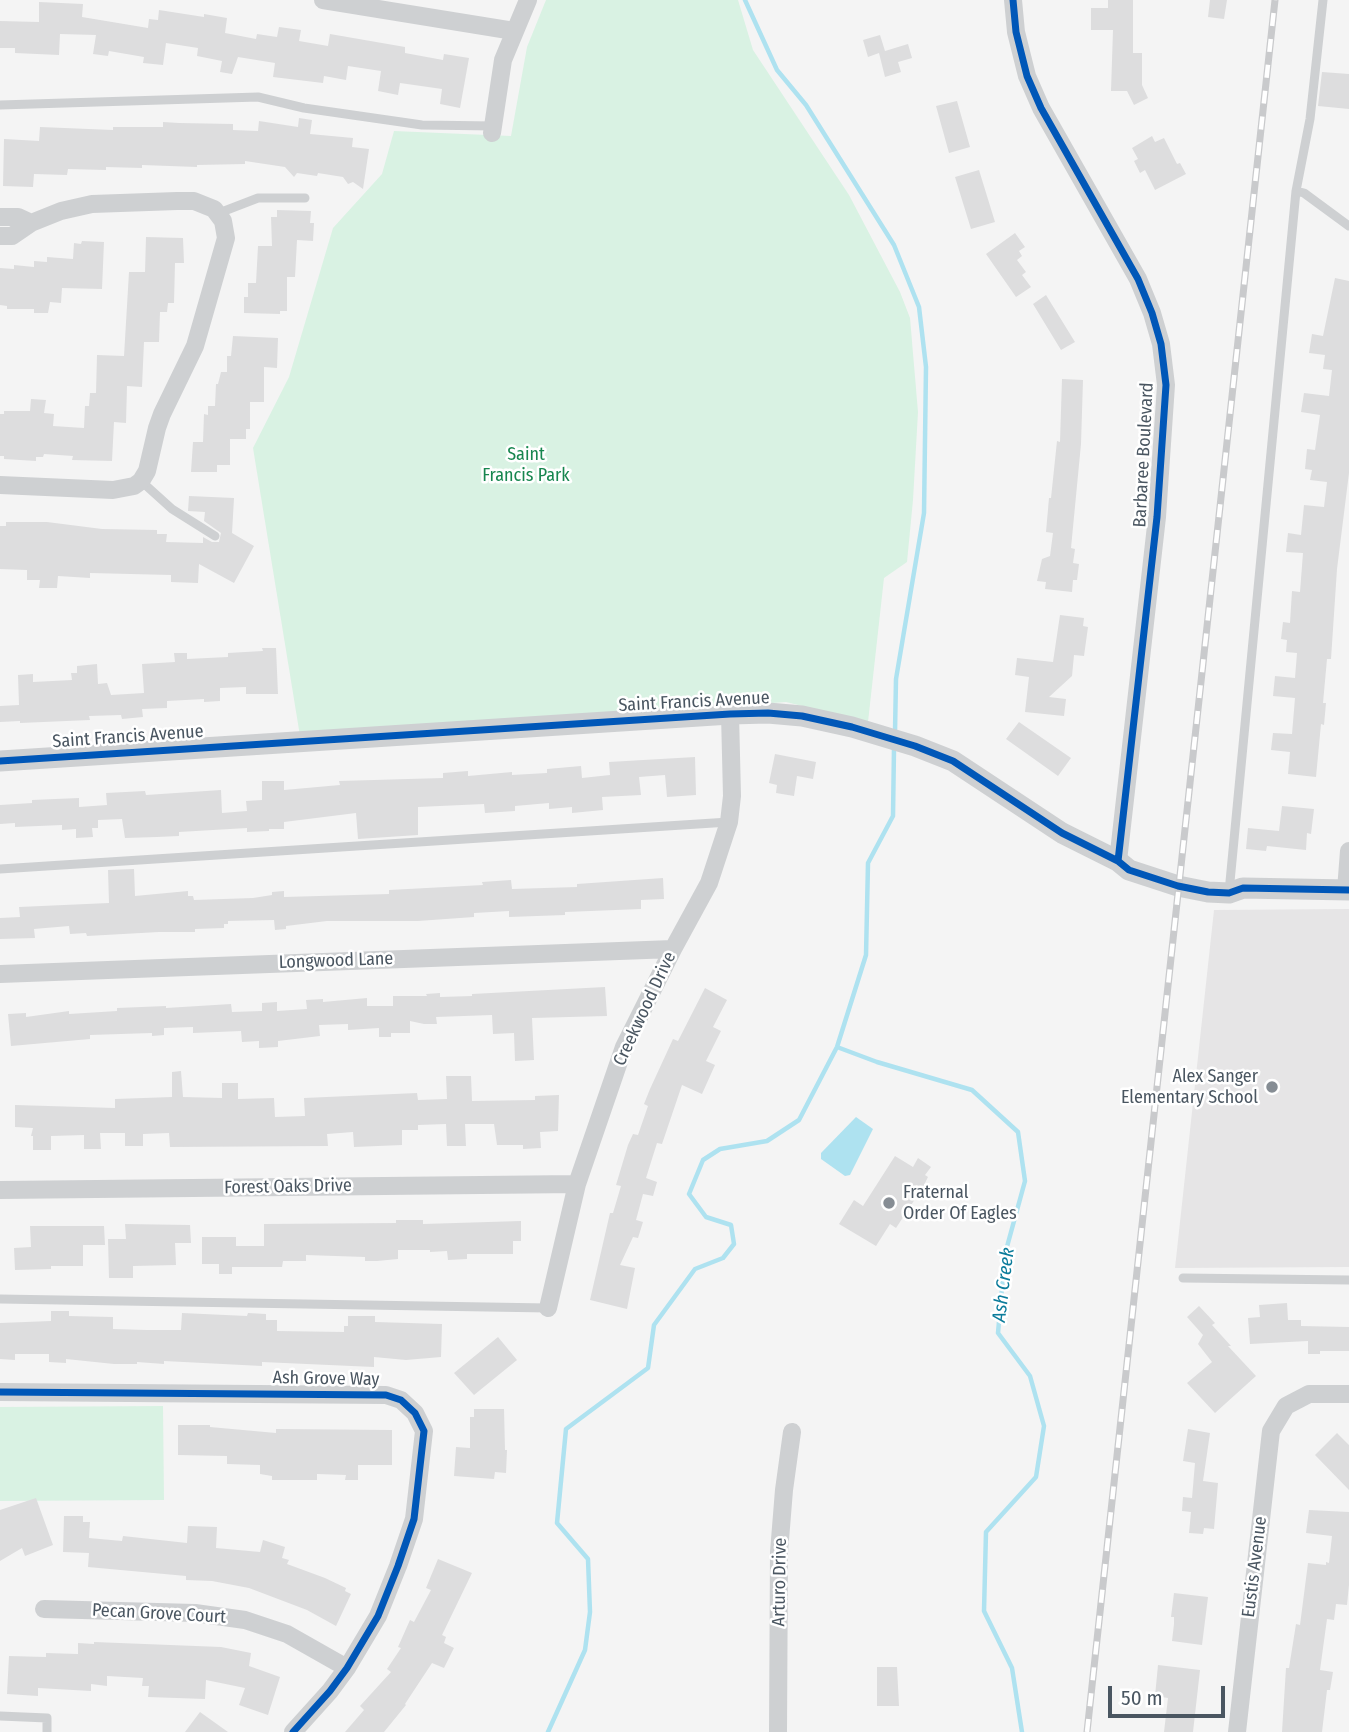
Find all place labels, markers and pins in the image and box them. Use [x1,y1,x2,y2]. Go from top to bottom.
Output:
place label: Alex Sanger Elementary School [1121,1066,1258,1108]
marker: Alex Sanger Elementary School [1264,1079,1280,1095]
place label: Fraternal Order Of Eagles [903,1182,1017,1224]
marker: Fraternal Order Of Eagles [881,1195,897,1211]

